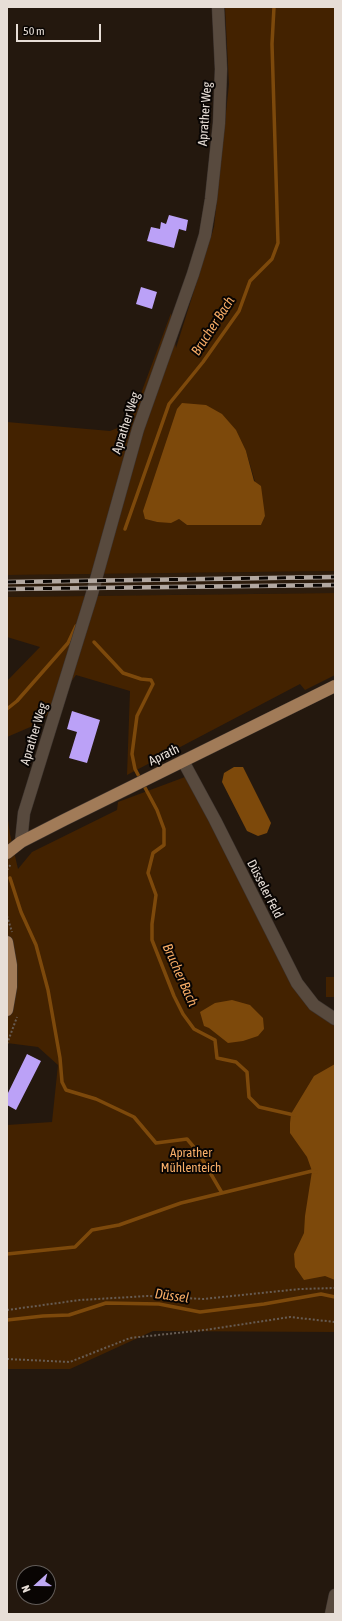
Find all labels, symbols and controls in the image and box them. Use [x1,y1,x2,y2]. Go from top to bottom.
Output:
scale bar [18,16,103,42]
text: 50 m [23,24,45,38]
street label: Aprather Weg [195,81,215,147]
water label: Brucher Bach [188,293,238,359]
street label: Aprather Weg [109,390,143,456]
street label: Aprather Weg [17,701,51,767]
street label: Aprath [146,741,182,769]
street label: Düsseler Feld [244,857,286,921]
water label: Brucher Bach [159,941,201,1009]
park label: Aprather Mühlenteich [161,1145,221,1176]
water label: Düssel [154,1285,190,1307]
north arrow [16,1565,56,1605]
text: N [19,1584,32,1594]

